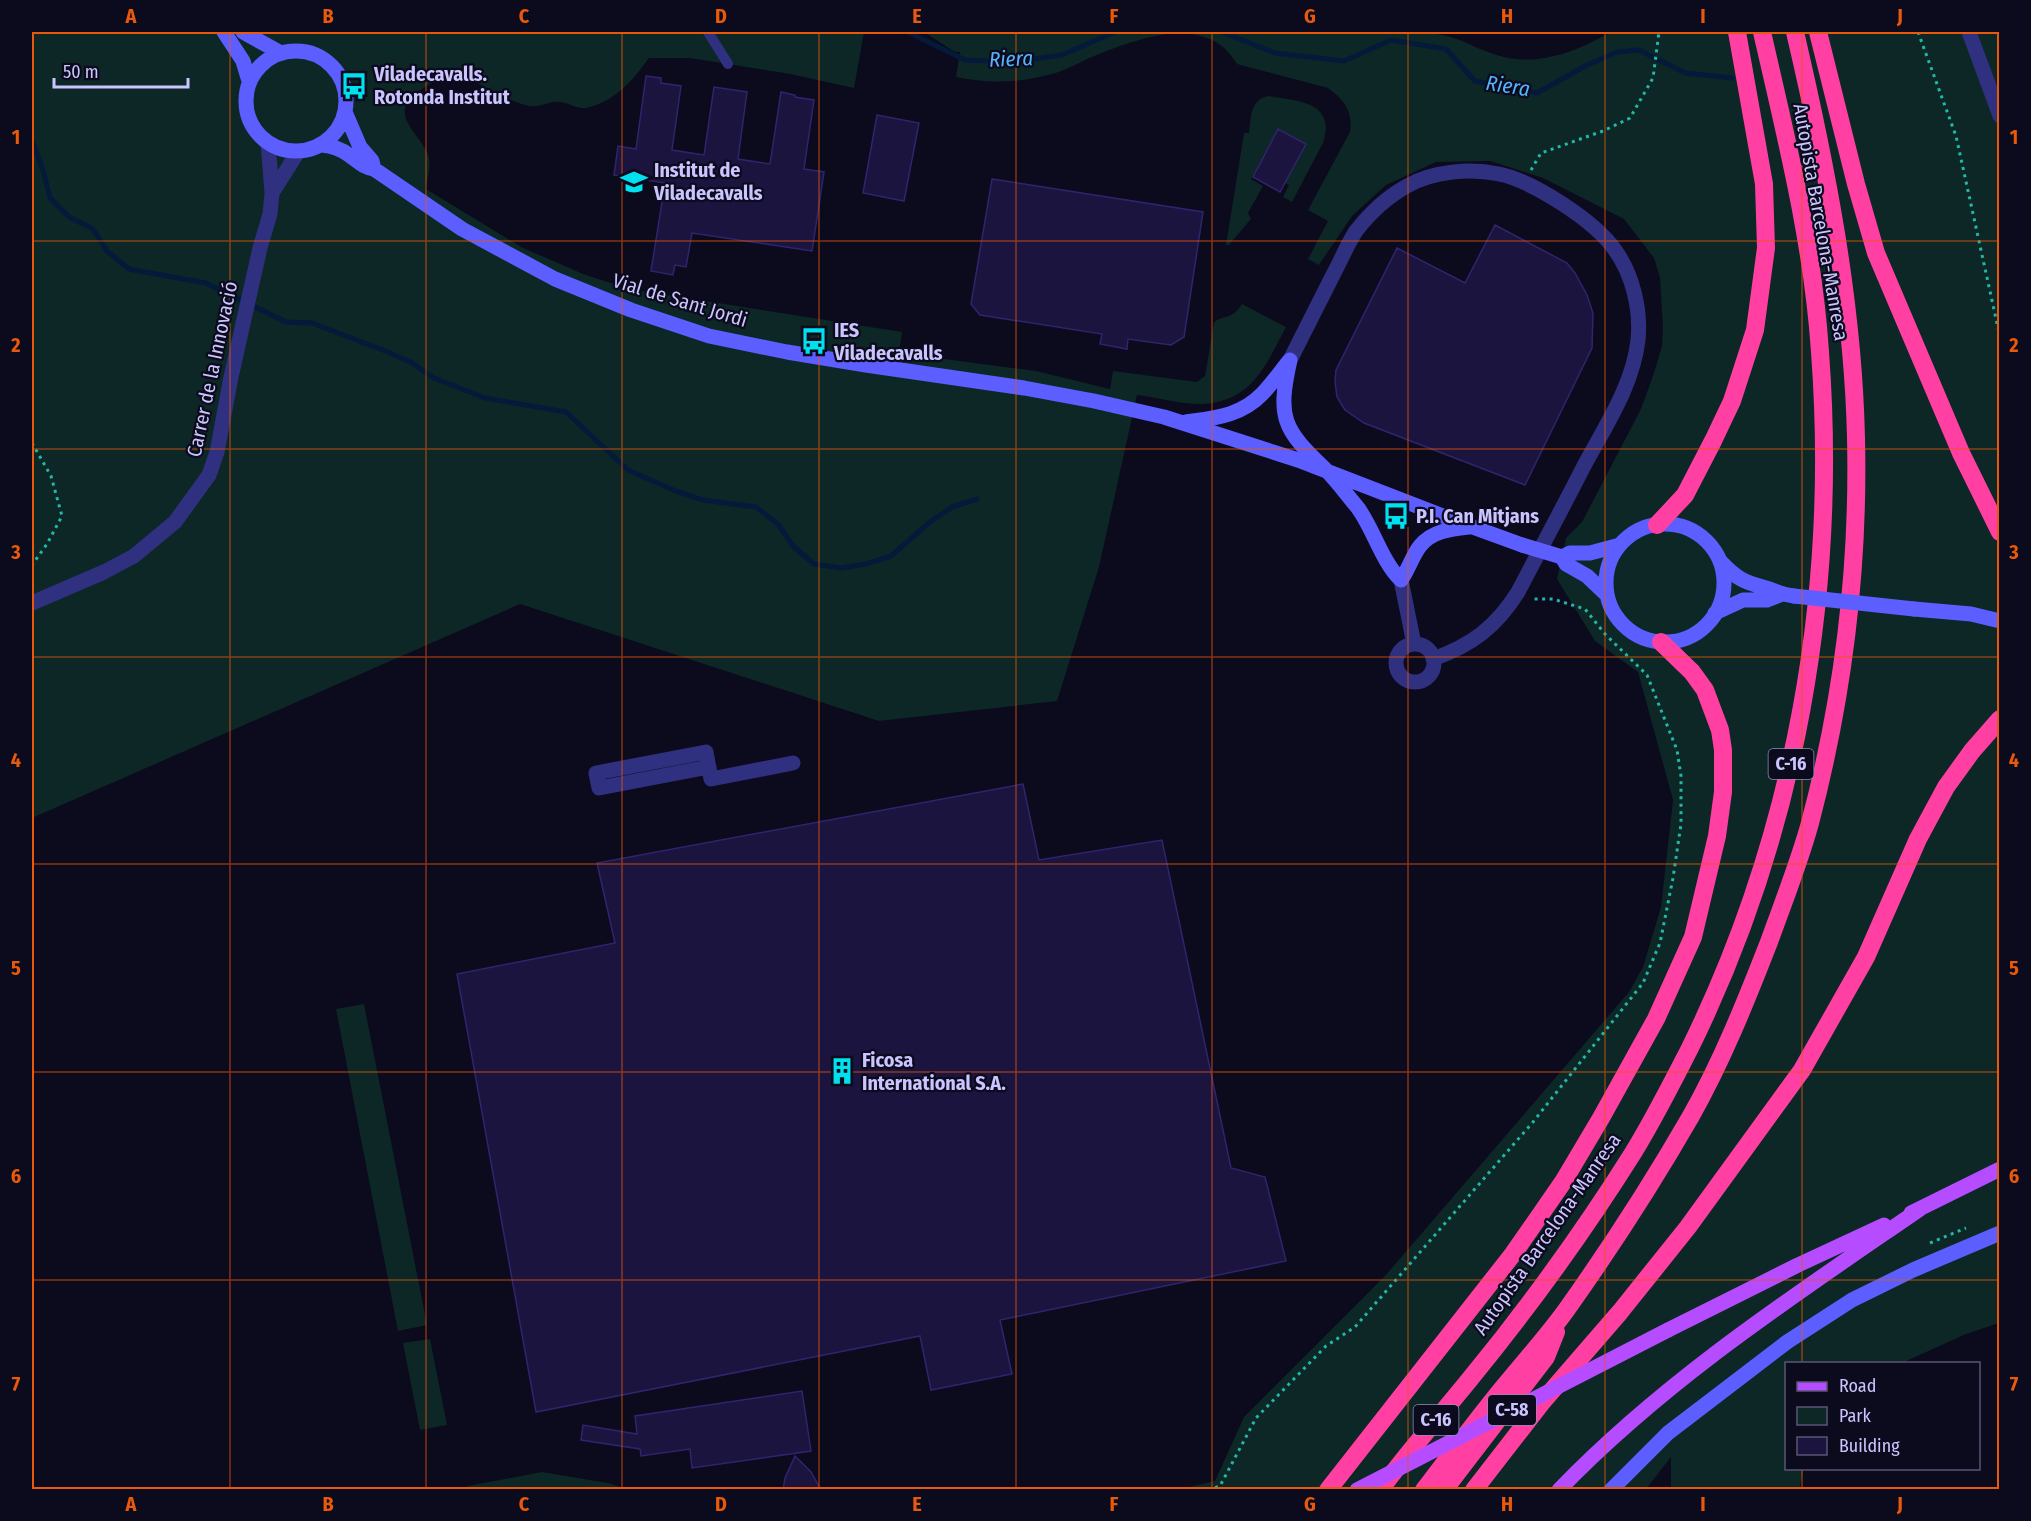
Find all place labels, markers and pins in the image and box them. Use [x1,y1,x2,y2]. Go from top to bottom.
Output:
place label: Viladecavalls. Rotonda Institut [373,62,511,109]
bus stop icon: Viladecavalls. Rotonda Institut [339,71,369,101]
place label: Institut de Viladecavalls [653,158,763,205]
school or university icon: Institut de Viladecavalls [619,167,649,197]
place label: IES Viladecavalls [833,318,943,365]
bus stop icon: IES Viladecavalls [799,326,829,356]
bus stop icon: P.I. Can Mitjans [1381,501,1411,531]
place label: P.I. Can Mitjans [1416,504,1539,528]
place label: Ficosa International S.A. [862,1048,1006,1095]
building icon: Ficosa International S.A. [827,1056,857,1086]

